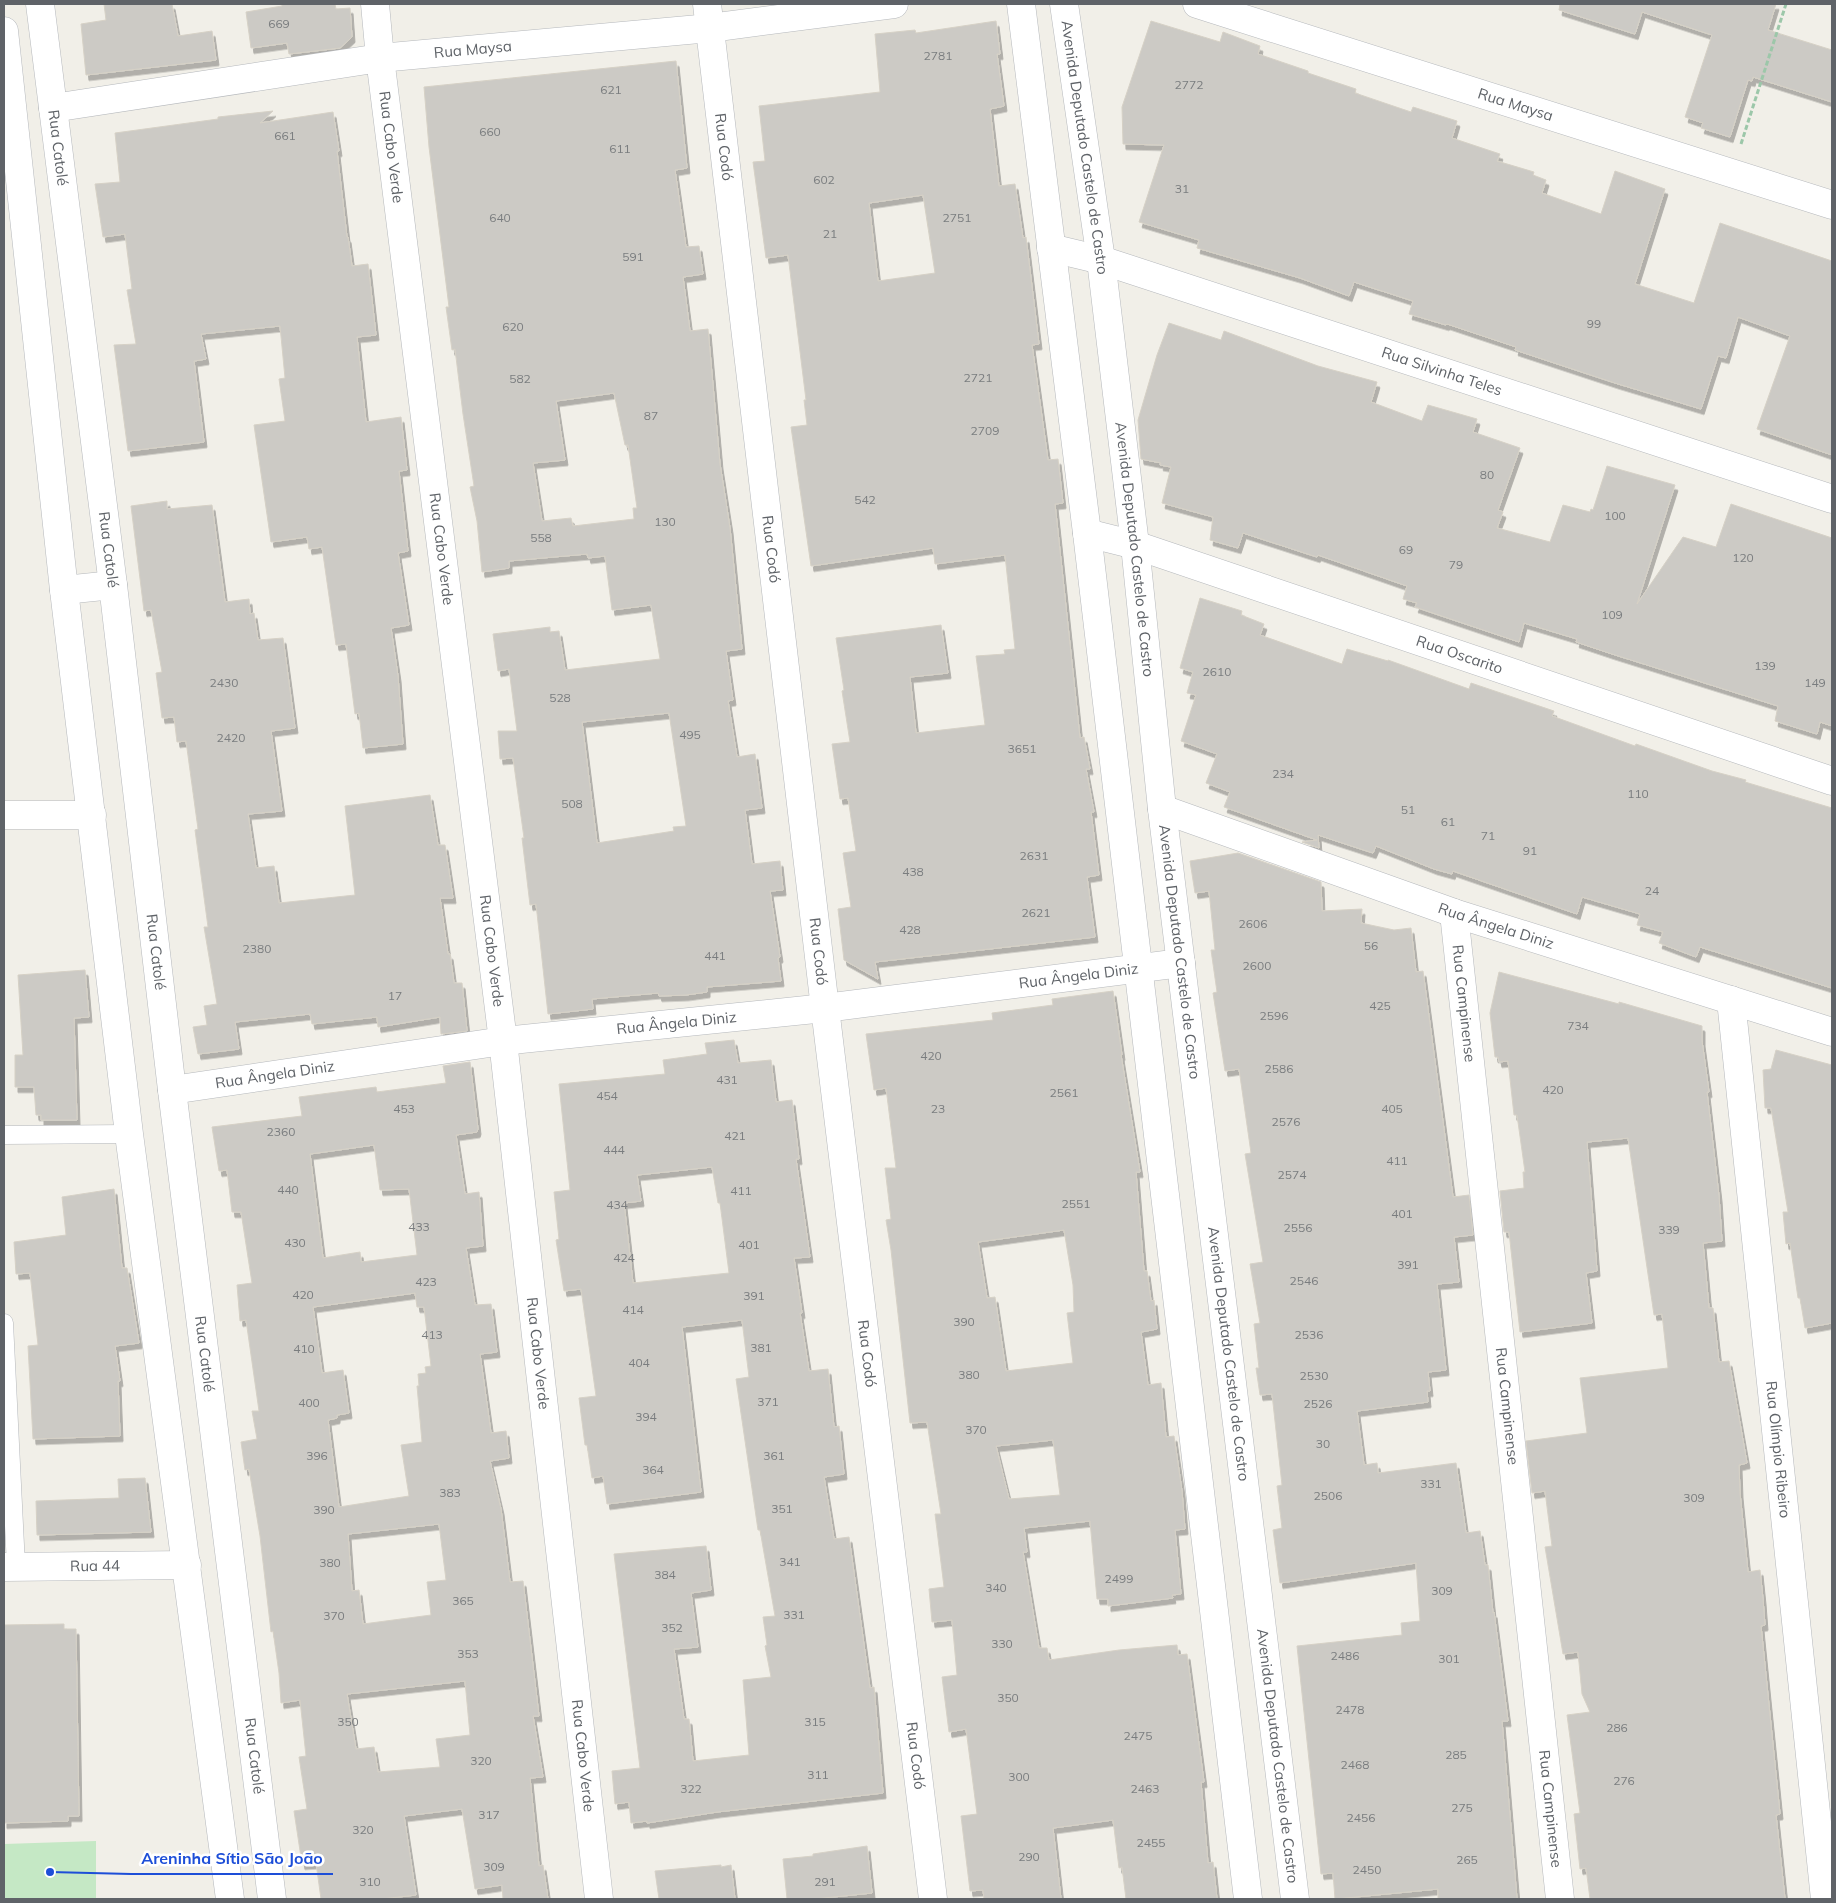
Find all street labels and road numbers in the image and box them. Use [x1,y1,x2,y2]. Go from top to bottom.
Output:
street label: Avenida Deputado Castelo de Castro [1057,19,1113,276]
street label: Rua Maysa [433,36,513,62]
street label: Rua Maysa [1475,83,1556,125]
street label: Rua Cabo Verde [375,90,408,204]
street label: Rua Catolé [44,109,73,187]
street label: Rua Codó [711,112,738,182]
street label: Rua Silvinha Teles [1379,342,1505,400]
street label: Avenida Deputado Castelo de Castro [1111,421,1158,678]
street label: Rua Cabo Verde [425,492,458,606]
street label: Rua Catolé [95,510,123,589]
street label: Rua Codó [758,514,785,584]
street label: Rua Oscarito [1414,631,1505,678]
street label: Avenida Deputado Castelo de Castro [1155,823,1205,1080]
street label: Rua Cabo Verde [476,894,509,1008]
street label: Rua Ângela Diniz [1436,898,1557,953]
street label: Rua Catolé [142,913,170,991]
street label: Rua Codó [805,917,832,986]
street label: Rua Campinense [1448,944,1480,1063]
street label: Rua Ângela Diniz [1018,958,1140,992]
street label: Rua Ângela Diniz [616,1007,738,1038]
street label: Rua Ângela Diniz [214,1056,336,1092]
street label: Avenida Deputado Castelo de Castro [1204,1225,1254,1482]
street label: Rua Cabo Verde [523,1296,554,1410]
street label: Rua Catolé [191,1315,219,1393]
street label: Rua Codó [854,1319,881,1388]
street label: Rua Campinense [1492,1346,1523,1466]
street label: Rua Olímpio Ribeiro [1762,1380,1795,1519]
street label: Rua 44 [70,1556,120,1575]
street label: Avenida Deputado Castelo de Castro [1253,1627,1303,1884]
street label: Rua Cabo Verde [568,1698,599,1813]
street label: Rua Catolé [241,1717,269,1795]
street label: Rua Codó [903,1721,930,1790]
street label: Rua Campinense [1535,1749,1567,1869]

